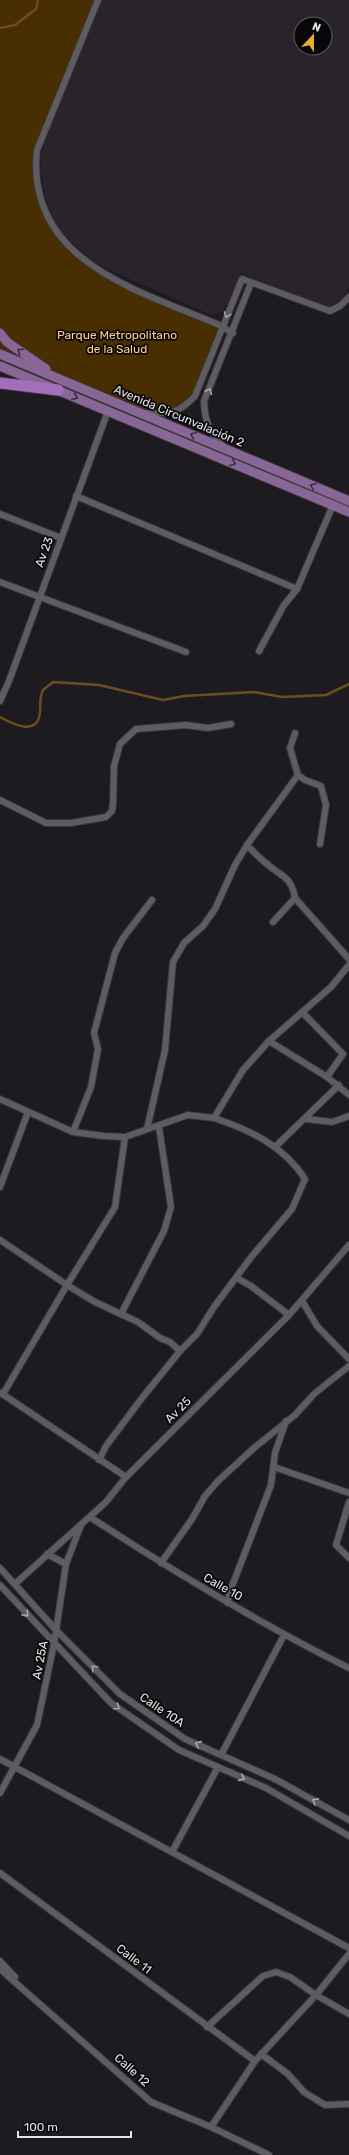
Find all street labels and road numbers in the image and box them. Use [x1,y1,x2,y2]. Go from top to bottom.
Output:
street label: Avenida Circunvalación 2 [112,382,246,450]
street label: Av 23 [32,535,56,569]
street label: Av 25 [162,1394,194,1426]
street label: Calle 10 [201,1570,245,1604]
street label: Av 25A [29,1639,51,1681]
street label: Calle 10A [137,1690,187,1730]
street label: Calle 11 [114,1941,154,1977]
street label: Calle 12 [112,2051,152,2089]

